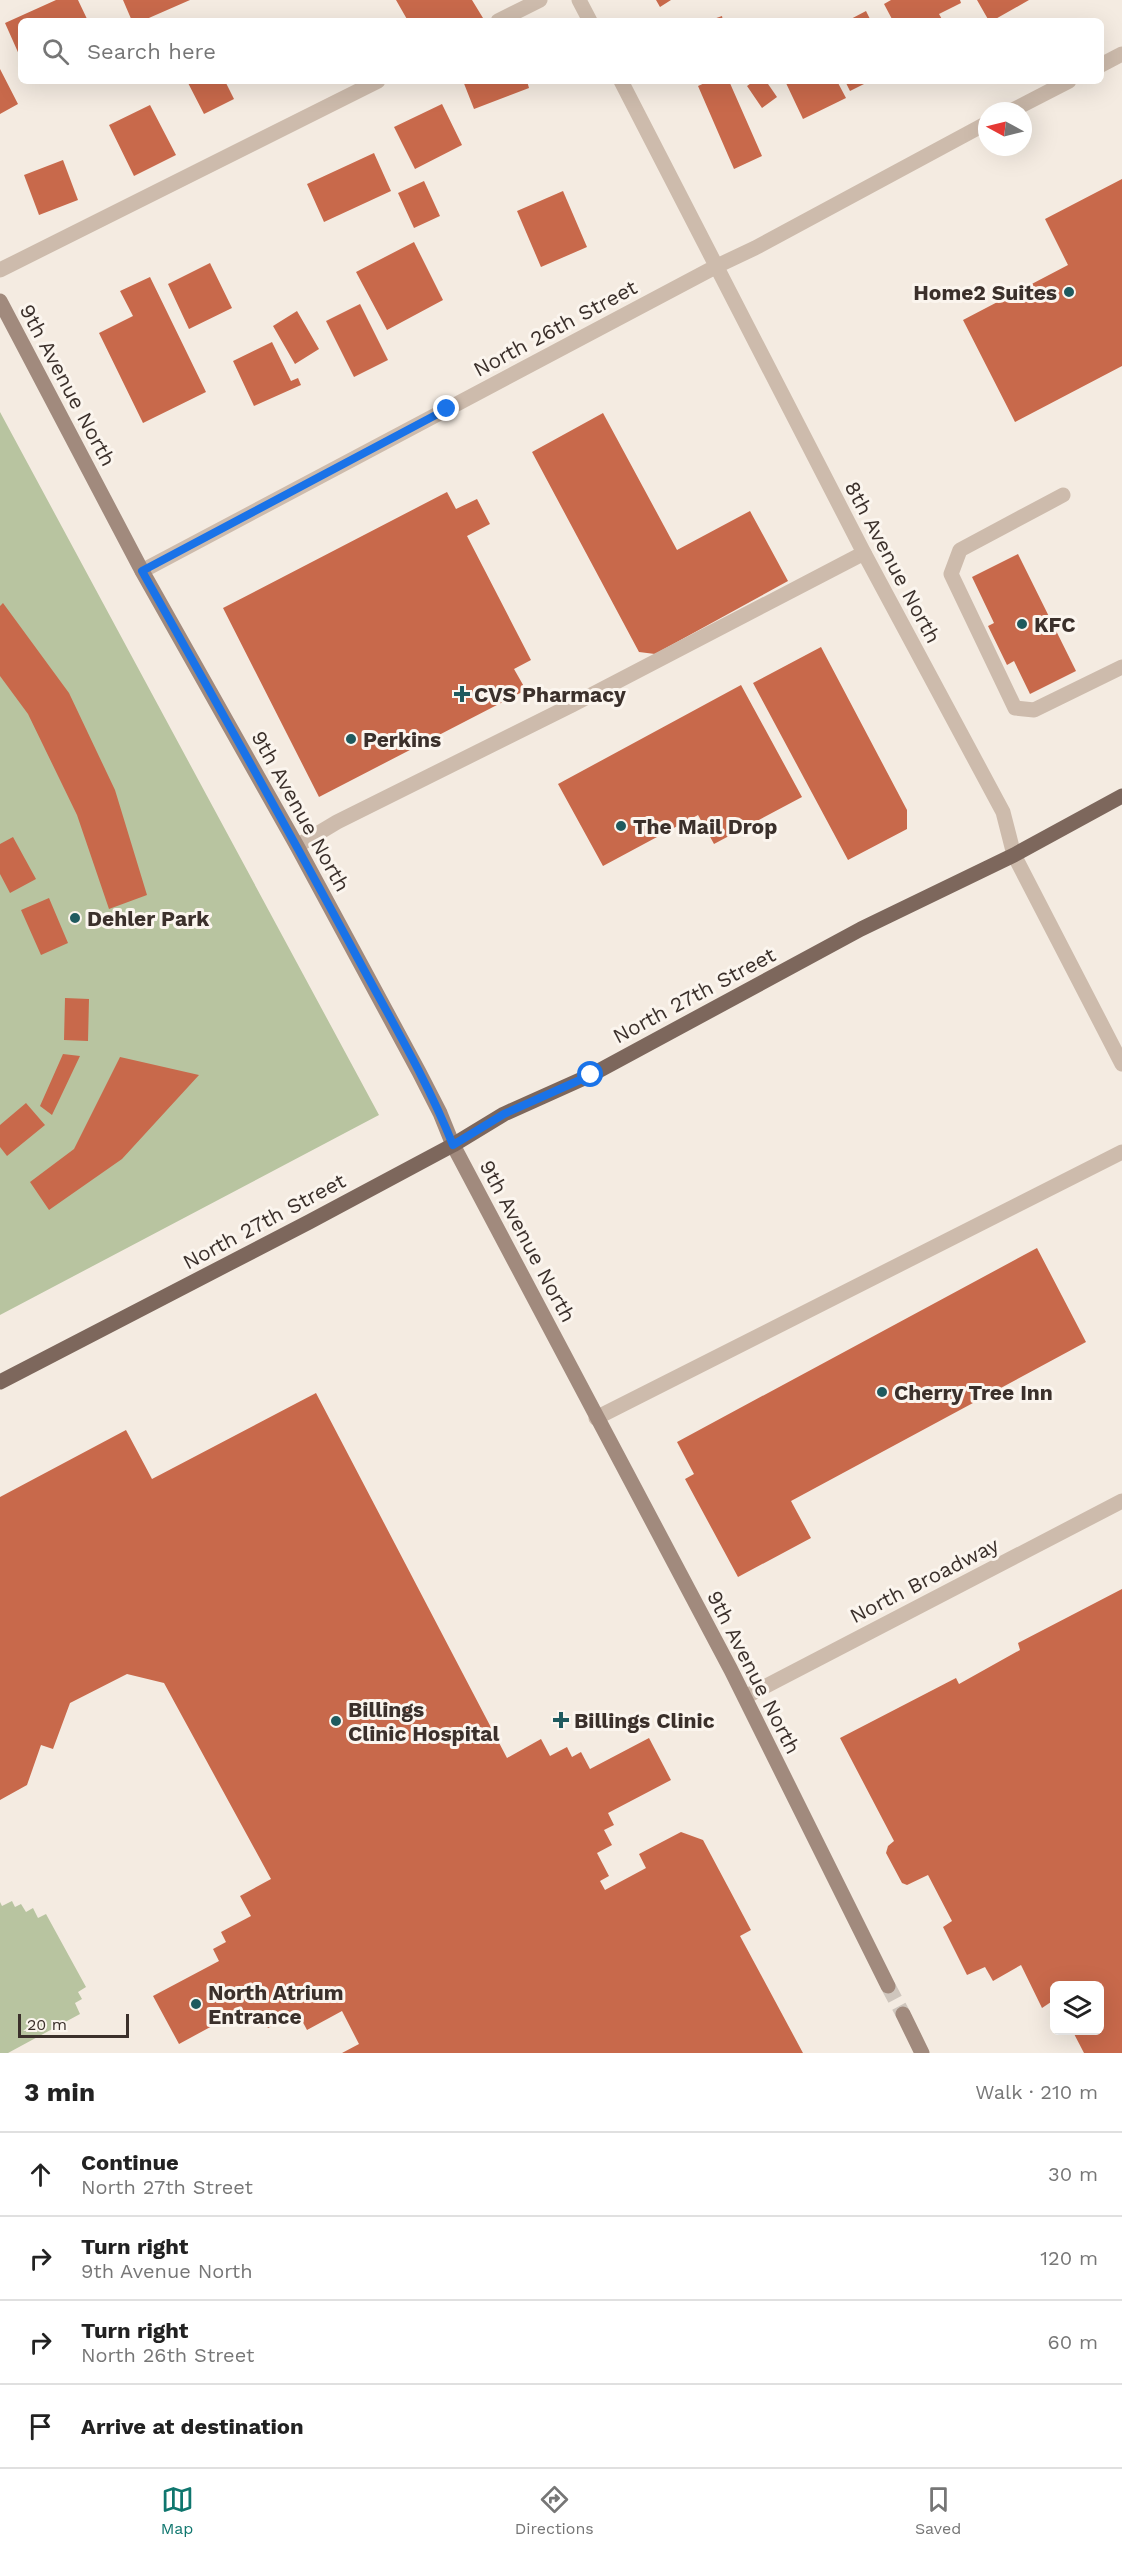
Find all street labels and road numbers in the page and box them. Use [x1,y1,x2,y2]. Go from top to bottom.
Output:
street label: North 26th Street [469,274,641,382]
street label: 9th Avenue North [15,300,121,470]
street label: 8th Avenue North [840,477,946,647]
street label: 9th Avenue North [246,726,356,896]
street label: North 27th Street [608,941,780,1048]
street label: 9th Avenue North [475,1156,581,1326]
street label: North 27th Street [178,1167,350,1274]
street label: North Broadway [845,1532,1003,1628]
street label: 9th Avenue North [702,1586,806,1758]

